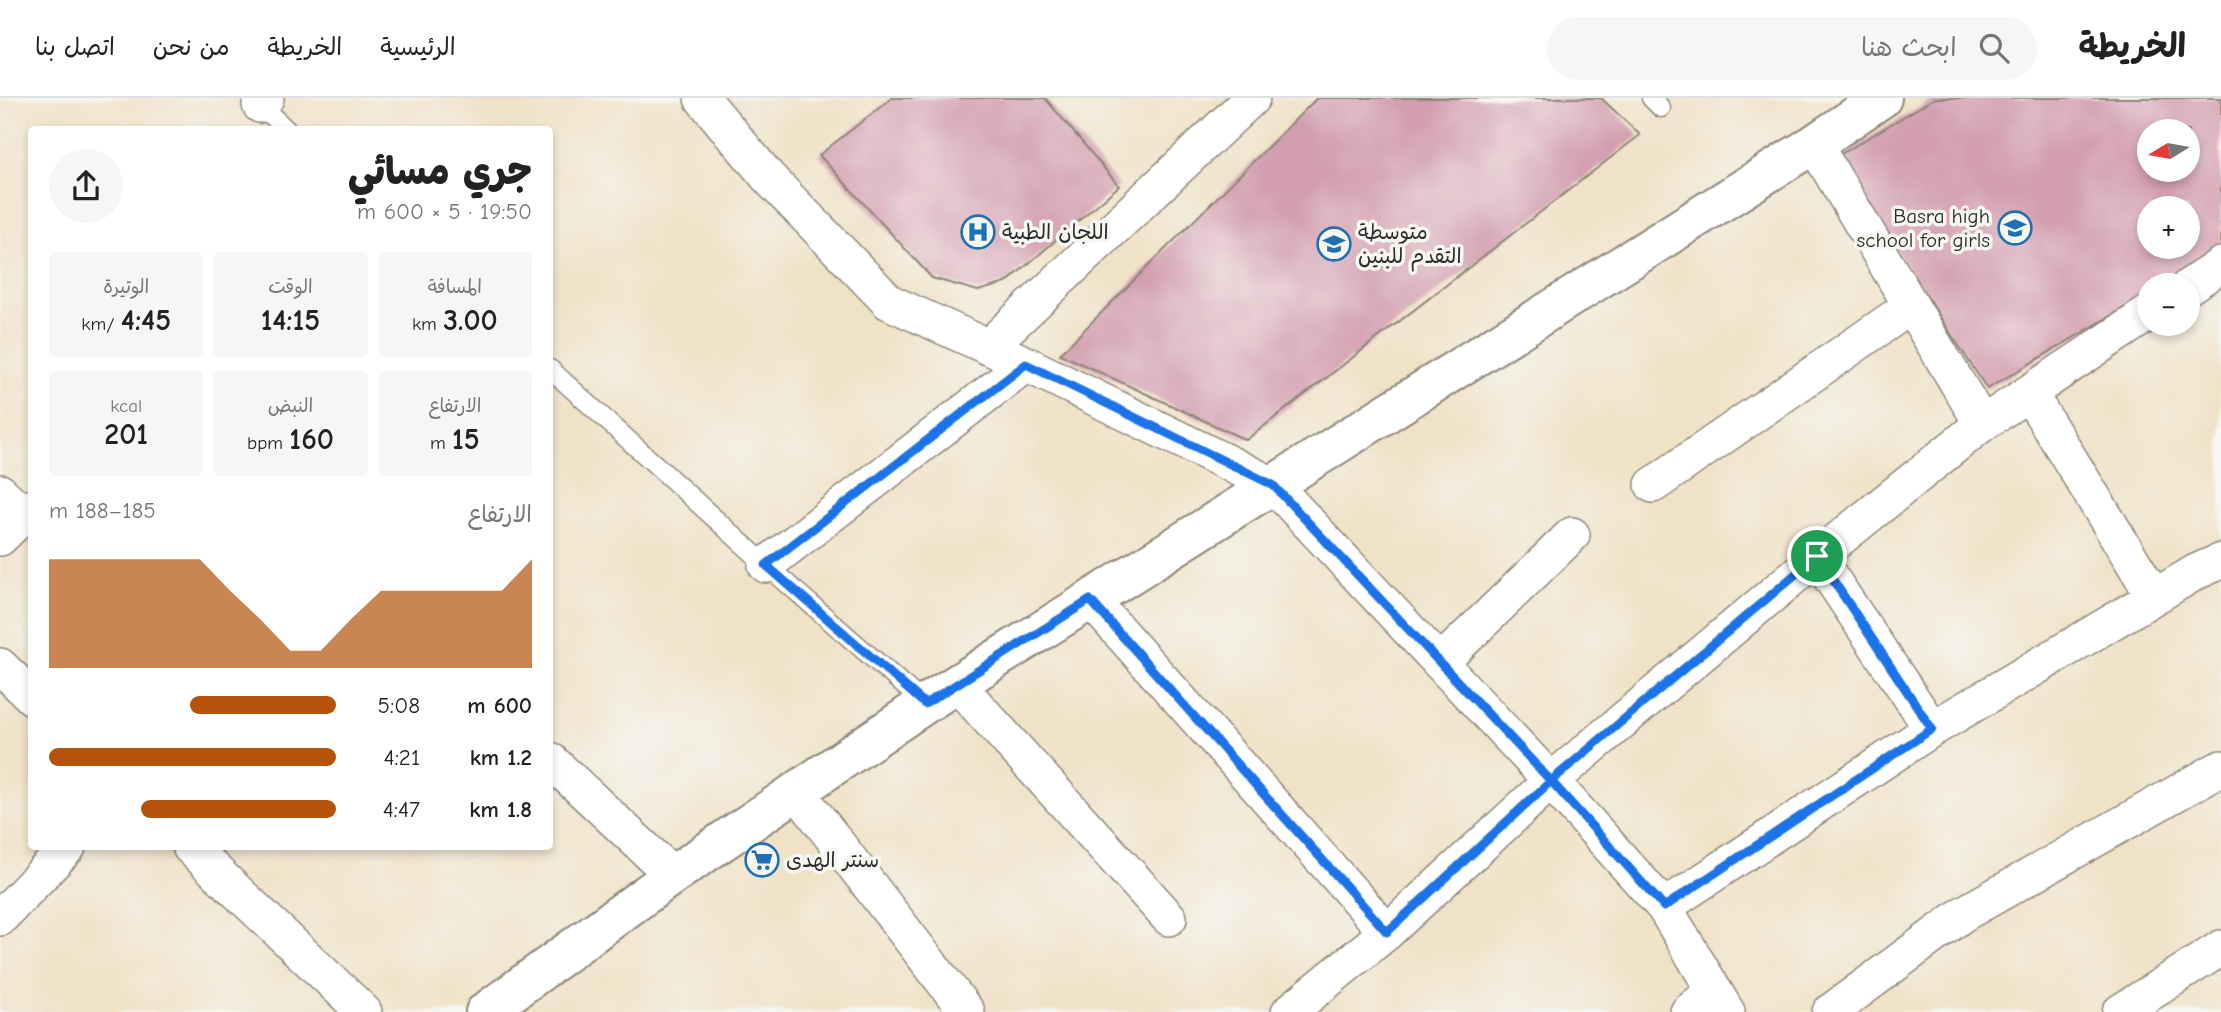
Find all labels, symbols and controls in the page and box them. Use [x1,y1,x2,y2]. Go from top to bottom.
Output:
search box [1547,17,2037,80]
text: الخريطة [2079,27,2186,65]
icon: search [1975,29,2013,67]
text: اتصل بنا [35,33,115,61]
text: من نحن [153,33,229,61]
text: الخريطة [267,33,342,61]
text: الرئيسية [380,33,456,61]
text: ابحث هنا [1861,33,1957,63]
north arrow [2137,119,2200,182]
map controls [2137,119,2200,336]
button: share [49,149,123,223]
text: جري مسائي [348,150,532,194]
button: + [2137,196,2200,259]
text: 19:50 · 5 × 600 m [357,198,532,225]
place label: Basra high school for girls [1857,204,1990,252]
school or university icon: Basra high school for girls [1996,209,2034,247]
hospital icon: اللجان الطبية [959,213,997,251]
place label: اللجان الطبية [1002,220,1109,245]
place label: متوسطة التقدم للبنين [1358,220,1462,272]
school or university icon: متوسطة التقدم للبنين [1315,225,1353,263]
button: − [2137,273,2200,336]
text: الوتيرة [103,276,149,298]
text: الوقت [268,276,313,298]
text: المسافة [428,276,482,298]
text: 4:45 [121,303,171,338]
text: 14:15 [261,303,320,338]
text: 3.00 [443,303,498,338]
text: /km [81,313,121,335]
text: km [412,313,443,335]
text: kcal [110,395,142,417]
text: النبض [268,395,313,417]
text: الارتفاع [428,395,481,417]
text: 201 [104,417,148,452]
text: 160 [289,422,334,457]
text: 15 [452,422,480,457]
text: bpm [247,432,289,454]
text: m [430,432,452,454]
text: 185–188 m [49,497,156,524]
text: الارتفاع [468,501,532,528]
pin [1787,526,1847,586]
icon: arrive [1798,537,1836,575]
text: 5:08 [378,692,420,719]
text: 600 m [467,692,532,719]
text: 4:21 [384,744,420,771]
text: 1.2 km [470,744,532,771]
text: 4:47 [383,796,420,823]
text: 1.8 km [469,796,532,823]
supermarket icon: سنتر الهدى [743,841,781,879]
place label: سنتر الهدى [786,848,879,872]

